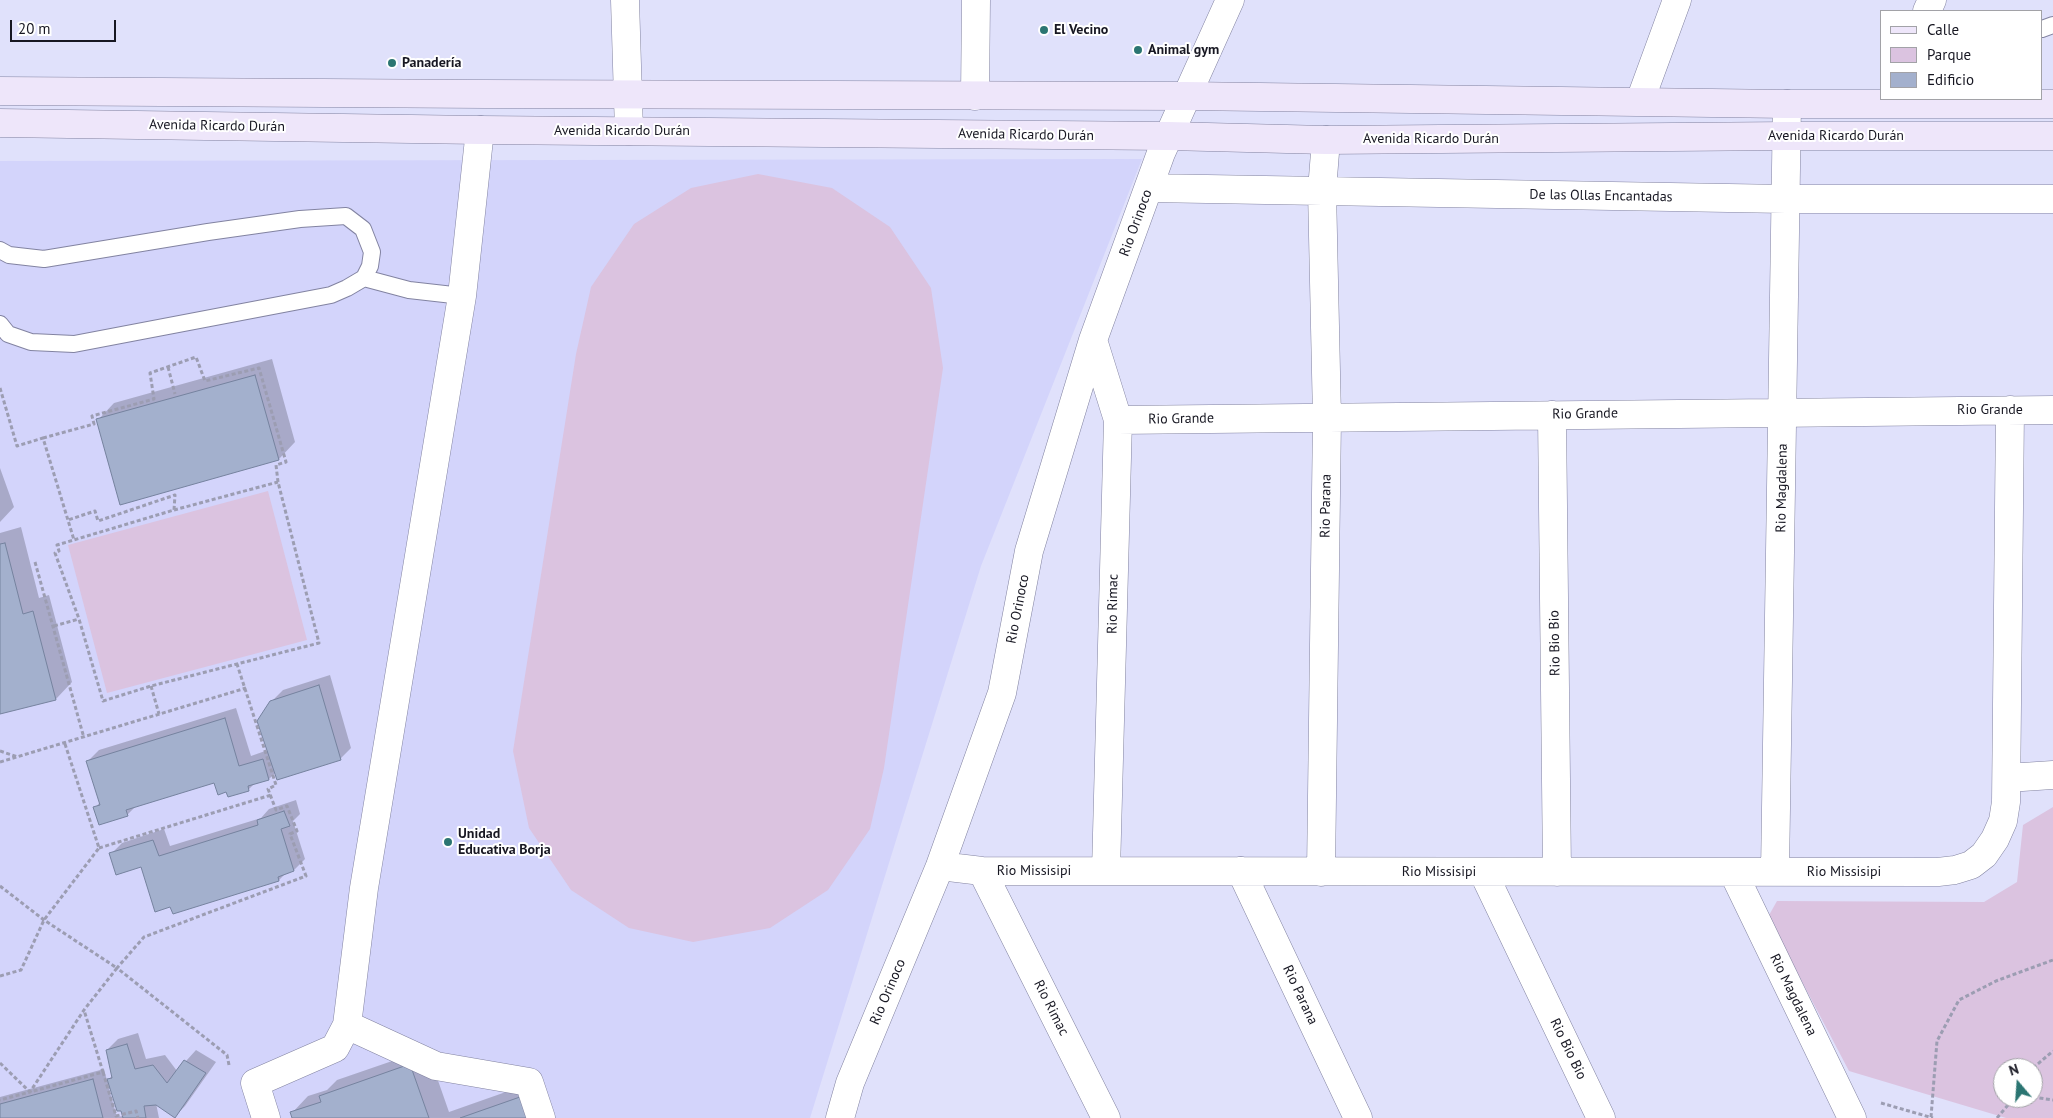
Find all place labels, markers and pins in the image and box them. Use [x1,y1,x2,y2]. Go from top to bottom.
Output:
place label: El Vecino [1054,22,1108,38]
marker: El Vecino [1038,24,1050,36]
place label: Animal gym [1148,42,1219,58]
marker: Animal gym [1132,44,1144,56]
place label: Panadería [402,55,461,71]
marker: Panadería [386,57,398,69]
place label: Unidad Educativa Borja [458,826,551,859]
marker: Unidad Educativa Borja [442,836,454,848]

